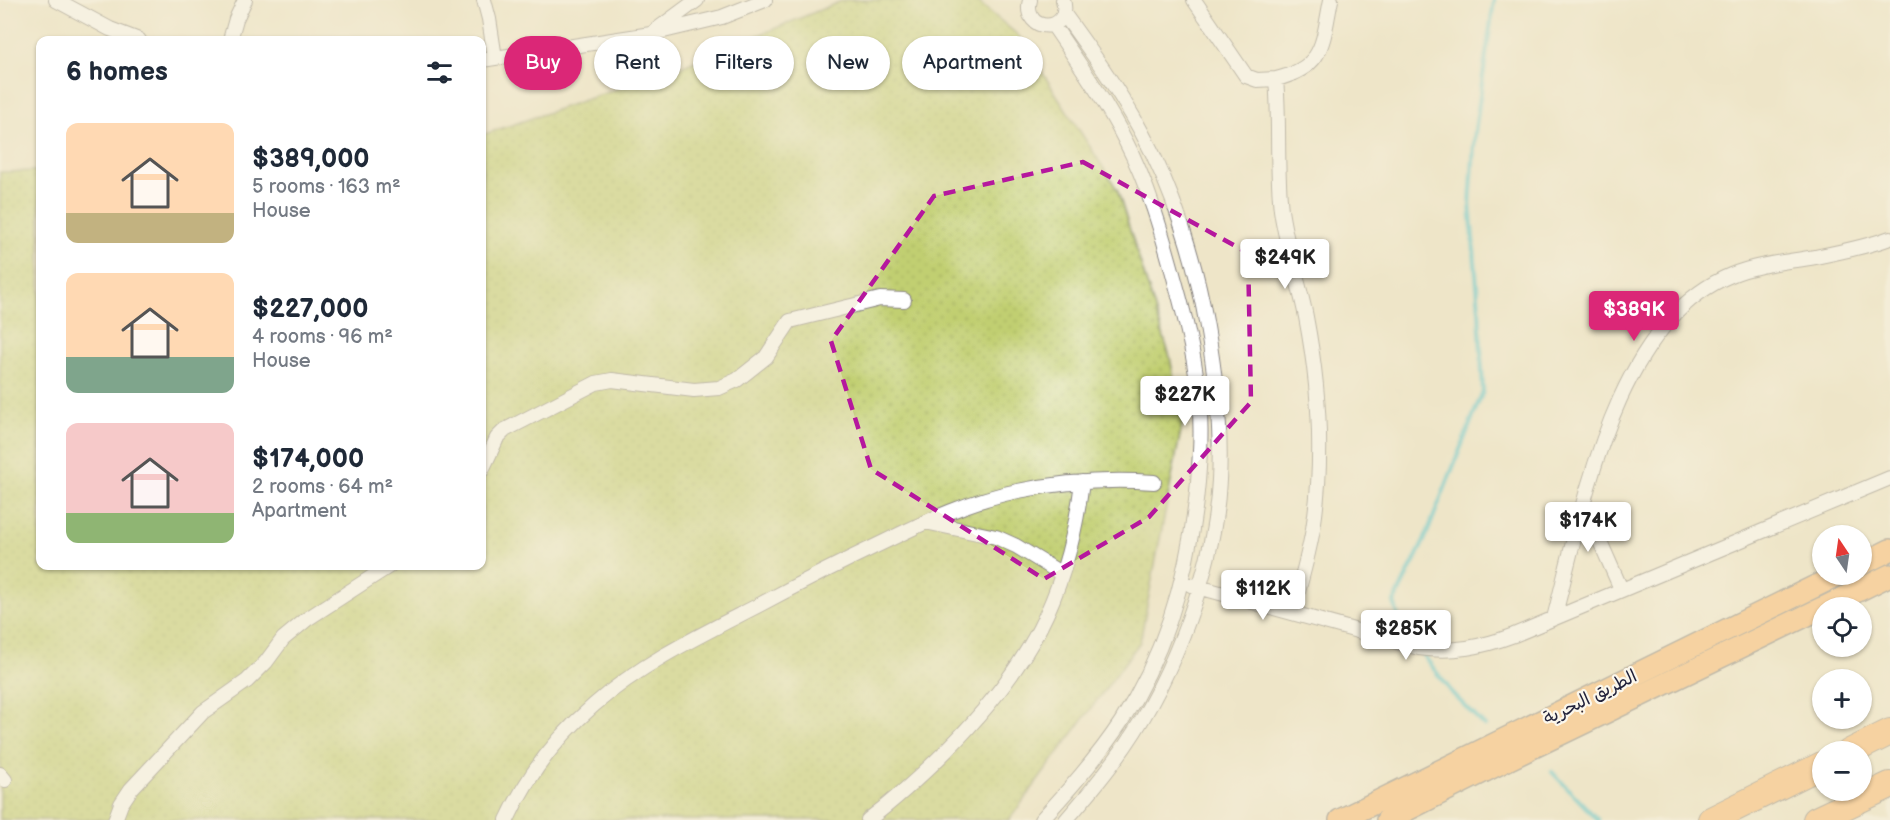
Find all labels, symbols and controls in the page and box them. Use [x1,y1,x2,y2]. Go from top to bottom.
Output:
chip: Buy [504,36,582,90]
chip: Rent [594,36,681,90]
chip: Filters [693,36,794,90]
chip: New [806,36,890,90]
chip: Apartment [902,36,1043,90]
icon: filters [423,56,456,89]
text: 6 homes [66,57,168,88]
text: $389,000 [252,144,370,175]
icon: home [114,147,186,219]
text: 5 rooms · 163 m² [252,175,401,199]
text: House [252,199,311,223]
pin: $249K [1243,239,1327,290]
text: $249K [1254,246,1316,270]
pin: $389K [1592,291,1676,342]
text: $227,000 [252,294,368,325]
icon: home [114,297,186,369]
text: $389K [1603,298,1665,322]
text: 4 rooms · 96 m² [252,325,393,349]
text: House [252,349,311,373]
pin: $227K [1143,376,1227,427]
text: $227K [1154,383,1216,407]
text: $174,000 [252,444,364,475]
icon: home [114,447,186,519]
text: 2 rooms · 64 m² [252,475,393,499]
text: Apartment [252,499,347,523]
pin: $174K [1546,502,1630,553]
text: $174K [1559,509,1617,533]
north arrow [1812,525,1872,585]
map controls [1812,525,1872,801]
pin: $112K [1221,570,1305,621]
text: $112K [1235,577,1291,601]
button: locate [1812,597,1872,657]
pin: $285K [1364,610,1448,661]
text: $285K [1375,617,1437,641]
street label: الطريق البحرية [1540,666,1641,729]
button: + [1812,669,1872,729]
button: − [1812,741,1872,801]

